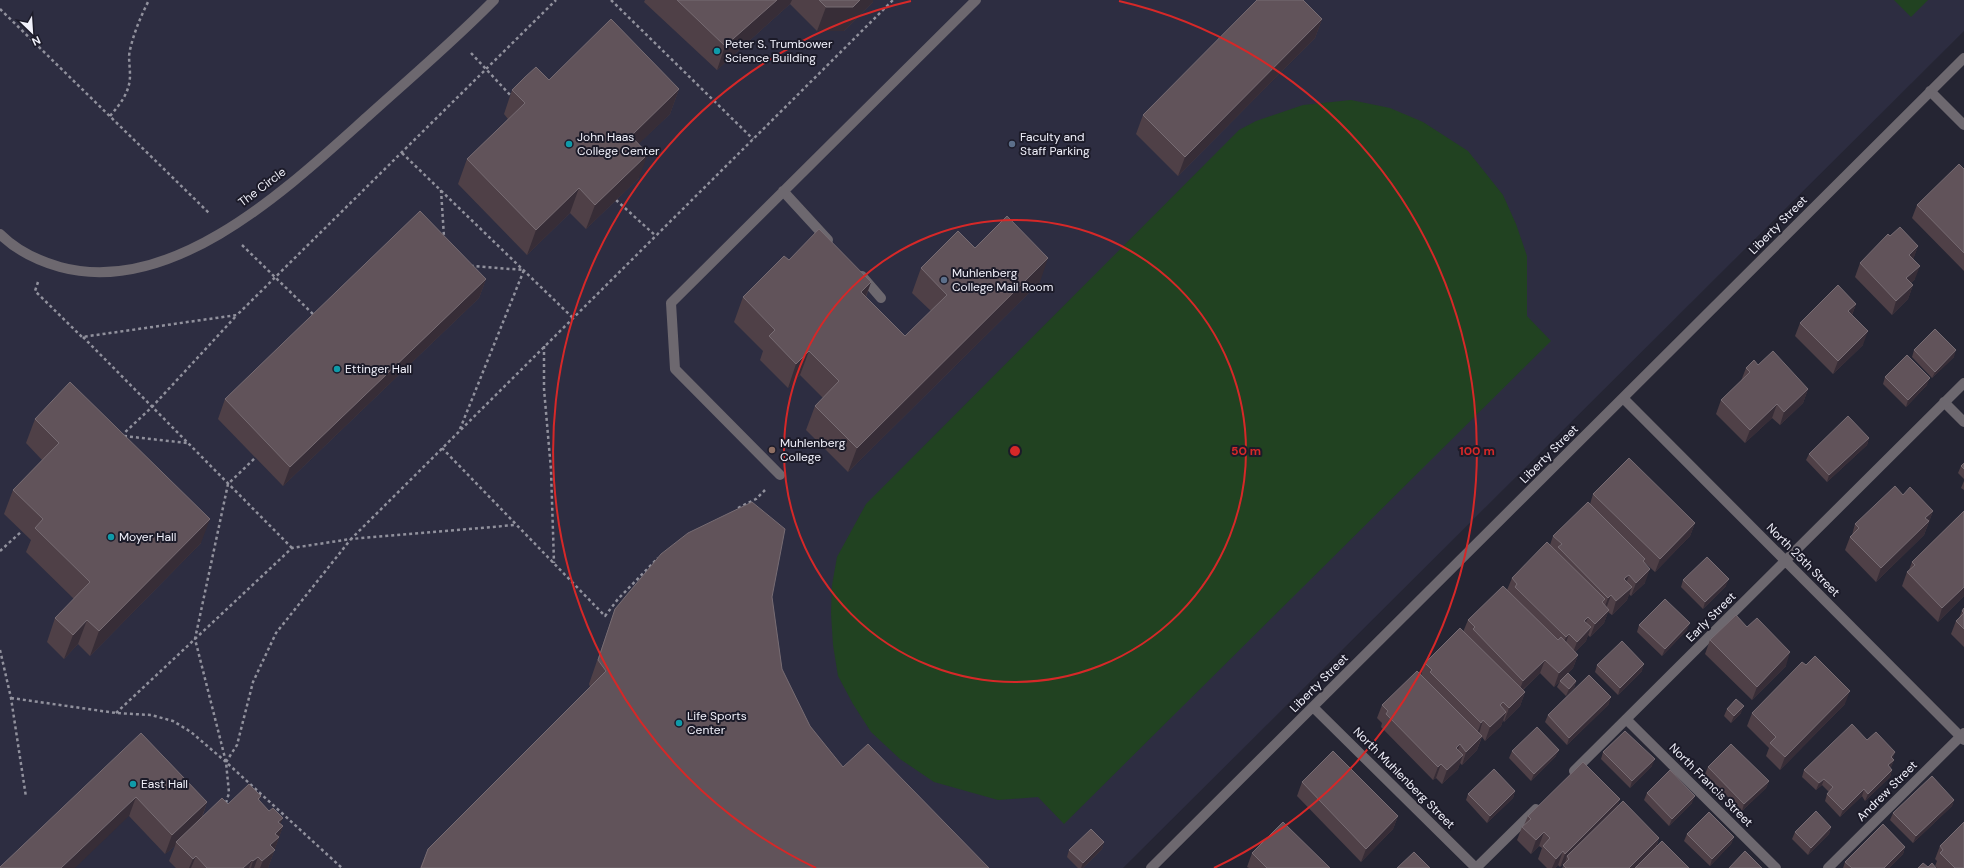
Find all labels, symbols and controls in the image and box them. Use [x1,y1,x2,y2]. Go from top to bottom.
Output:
north arrow [12,12,52,52]
text: N [30,33,43,49]
place label: Peter S. Trumbower Science Building [725,36,833,66]
marker: Peter S. Trumbower Science Building [712,46,722,56]
place label: John Haas College Center [577,129,660,159]
place label: Faculty and Staff Parking [1020,129,1090,159]
marker: John Haas College Center [564,139,574,149]
marker: Faculty and Staff Parking [1007,139,1017,149]
street label: The Circle [235,164,289,210]
street label: Liberty Street [1745,192,1811,258]
place label: Muhlenberg College Mail Room [952,265,1053,295]
marker: Muhlenberg College Mail Room [939,275,949,285]
place label: Ettinger Hall [345,361,412,377]
marker: Ettinger Hall [332,364,342,374]
street label: Liberty Street [1516,421,1582,487]
place label: Muhlenberg College [780,435,846,465]
text: 50 m [1231,443,1261,459]
text: 100 m [1459,443,1495,459]
centre of rings [1008,444,1022,458]
marker: Muhlenberg College [767,445,777,455]
street label: North 25th Street [1763,520,1843,600]
place label: Moyer Hall [119,529,176,545]
marker: Moyer Hall [106,532,116,542]
street label: Early Street [1683,588,1740,645]
street label: Liberty Street [1286,650,1352,716]
place label: Life Sports Center [687,708,747,738]
marker: Life Sports Center [674,718,684,728]
street label: North Muhlenberg Street [1350,724,1458,832]
street label: North Francis Street [1666,740,1756,830]
street label: Andrew Street [1853,757,1921,825]
place label: East Hall [141,776,188,792]
marker: East Hall [128,779,138,789]

